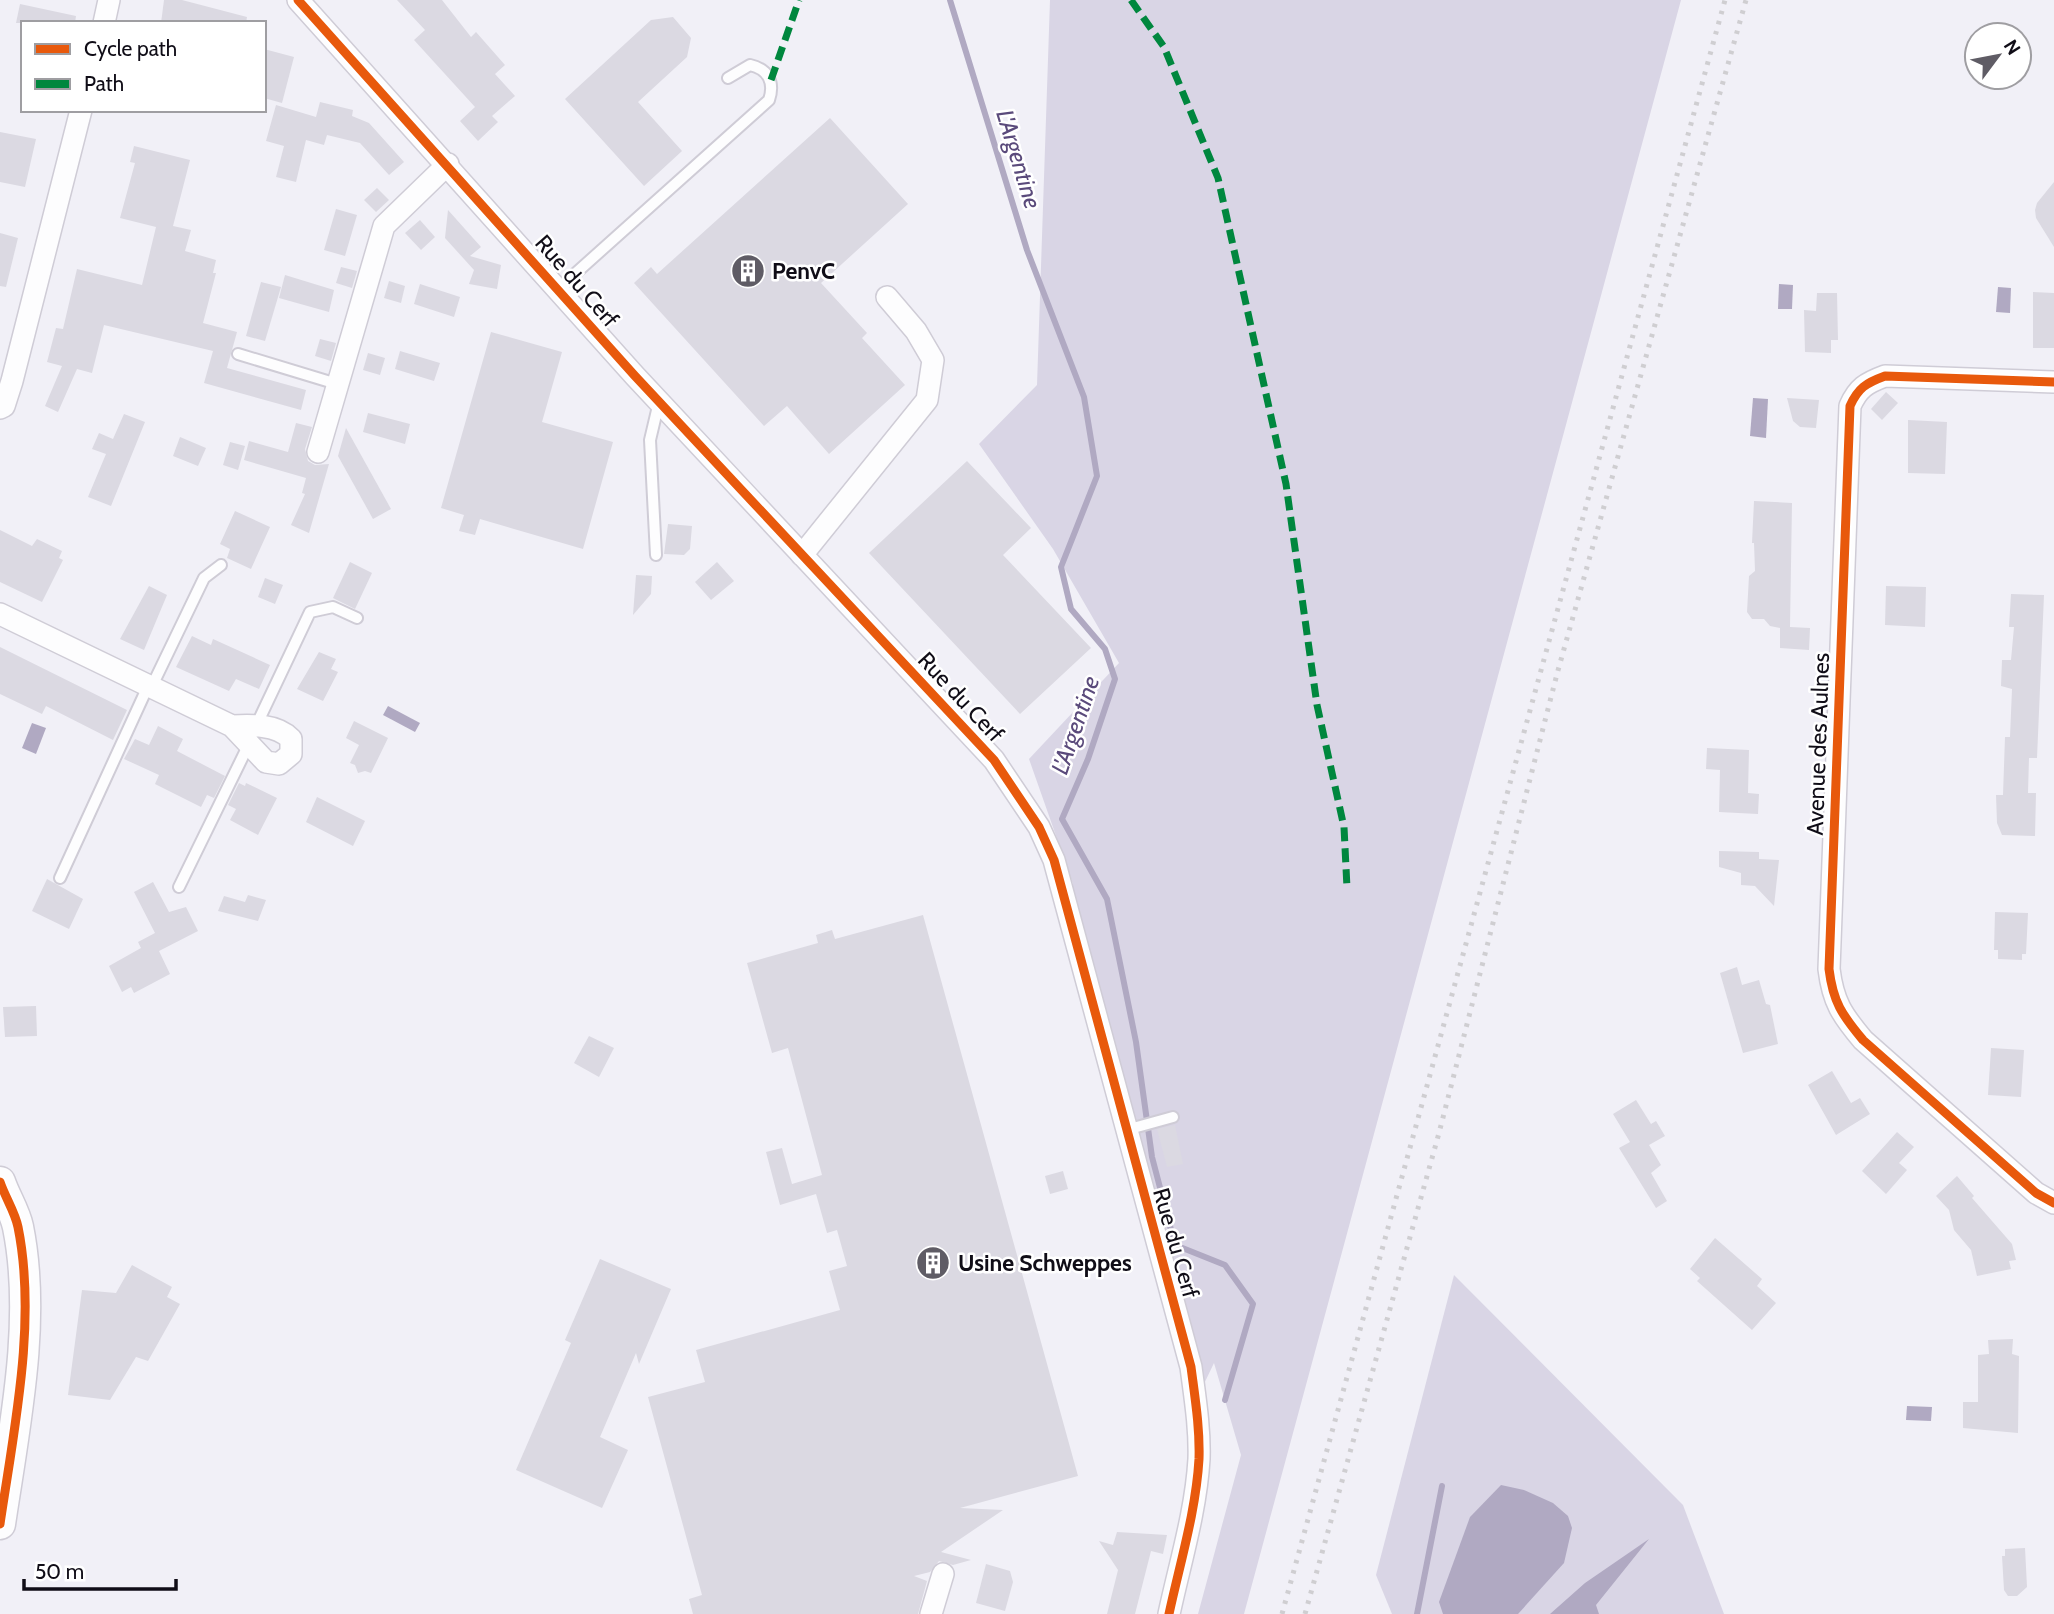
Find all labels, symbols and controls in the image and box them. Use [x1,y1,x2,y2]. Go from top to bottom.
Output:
legend [21,21,266,112]
north arrow [1963,21,2033,91]
text: N [1999,35,2025,59]
text: Cycle path [84,36,177,61]
text: Path [84,71,124,96]
water label: L'Argentine [990,106,1048,212]
street label: Rue du Cerf [529,229,625,333]
building icon: PenvC [729,252,767,290]
place label: PenvC [772,257,835,285]
street label: Rue du Cerf [912,646,1010,748]
street label: Avenue des Aulnes [1801,652,1835,836]
water label: L'Argentine [1045,672,1105,778]
street label: Rue du Cerf [1147,1185,1205,1302]
building icon: Usine Schweppes [914,1244,952,1282]
place label: Usine Schweppes [958,1249,1132,1277]
scale bar [24,1548,177,1592]
text: 50 m [35,1559,84,1584]

